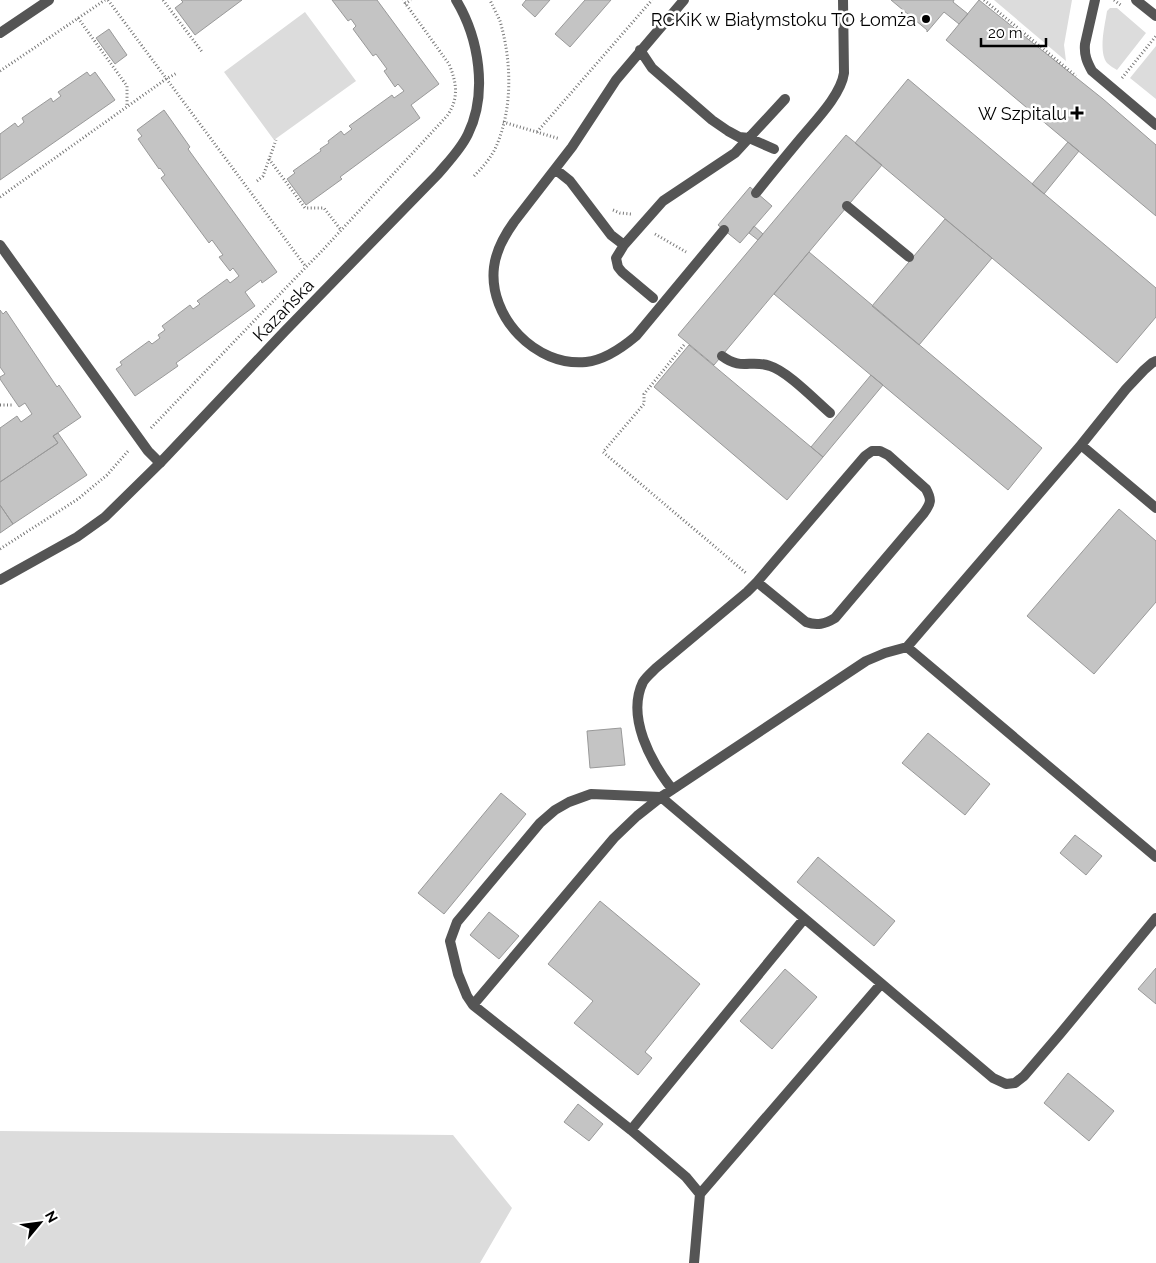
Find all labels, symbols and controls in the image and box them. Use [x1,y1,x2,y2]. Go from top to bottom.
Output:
place label: RCKiK w Białymstoku TO Łomża [651,9,916,30]
marker: RCKiK w Białymstoku TO Łomża [920,13,932,25]
scale bar [981,15,1046,47]
text: 20 m [988,24,1023,42]
place label: W Szpitalu [978,103,1067,124]
marker: W Szpitalu [1071,107,1083,119]
street label: Kazańska [248,274,318,346]
north arrow [15,1198,65,1248]
text: N [42,1208,61,1225]

